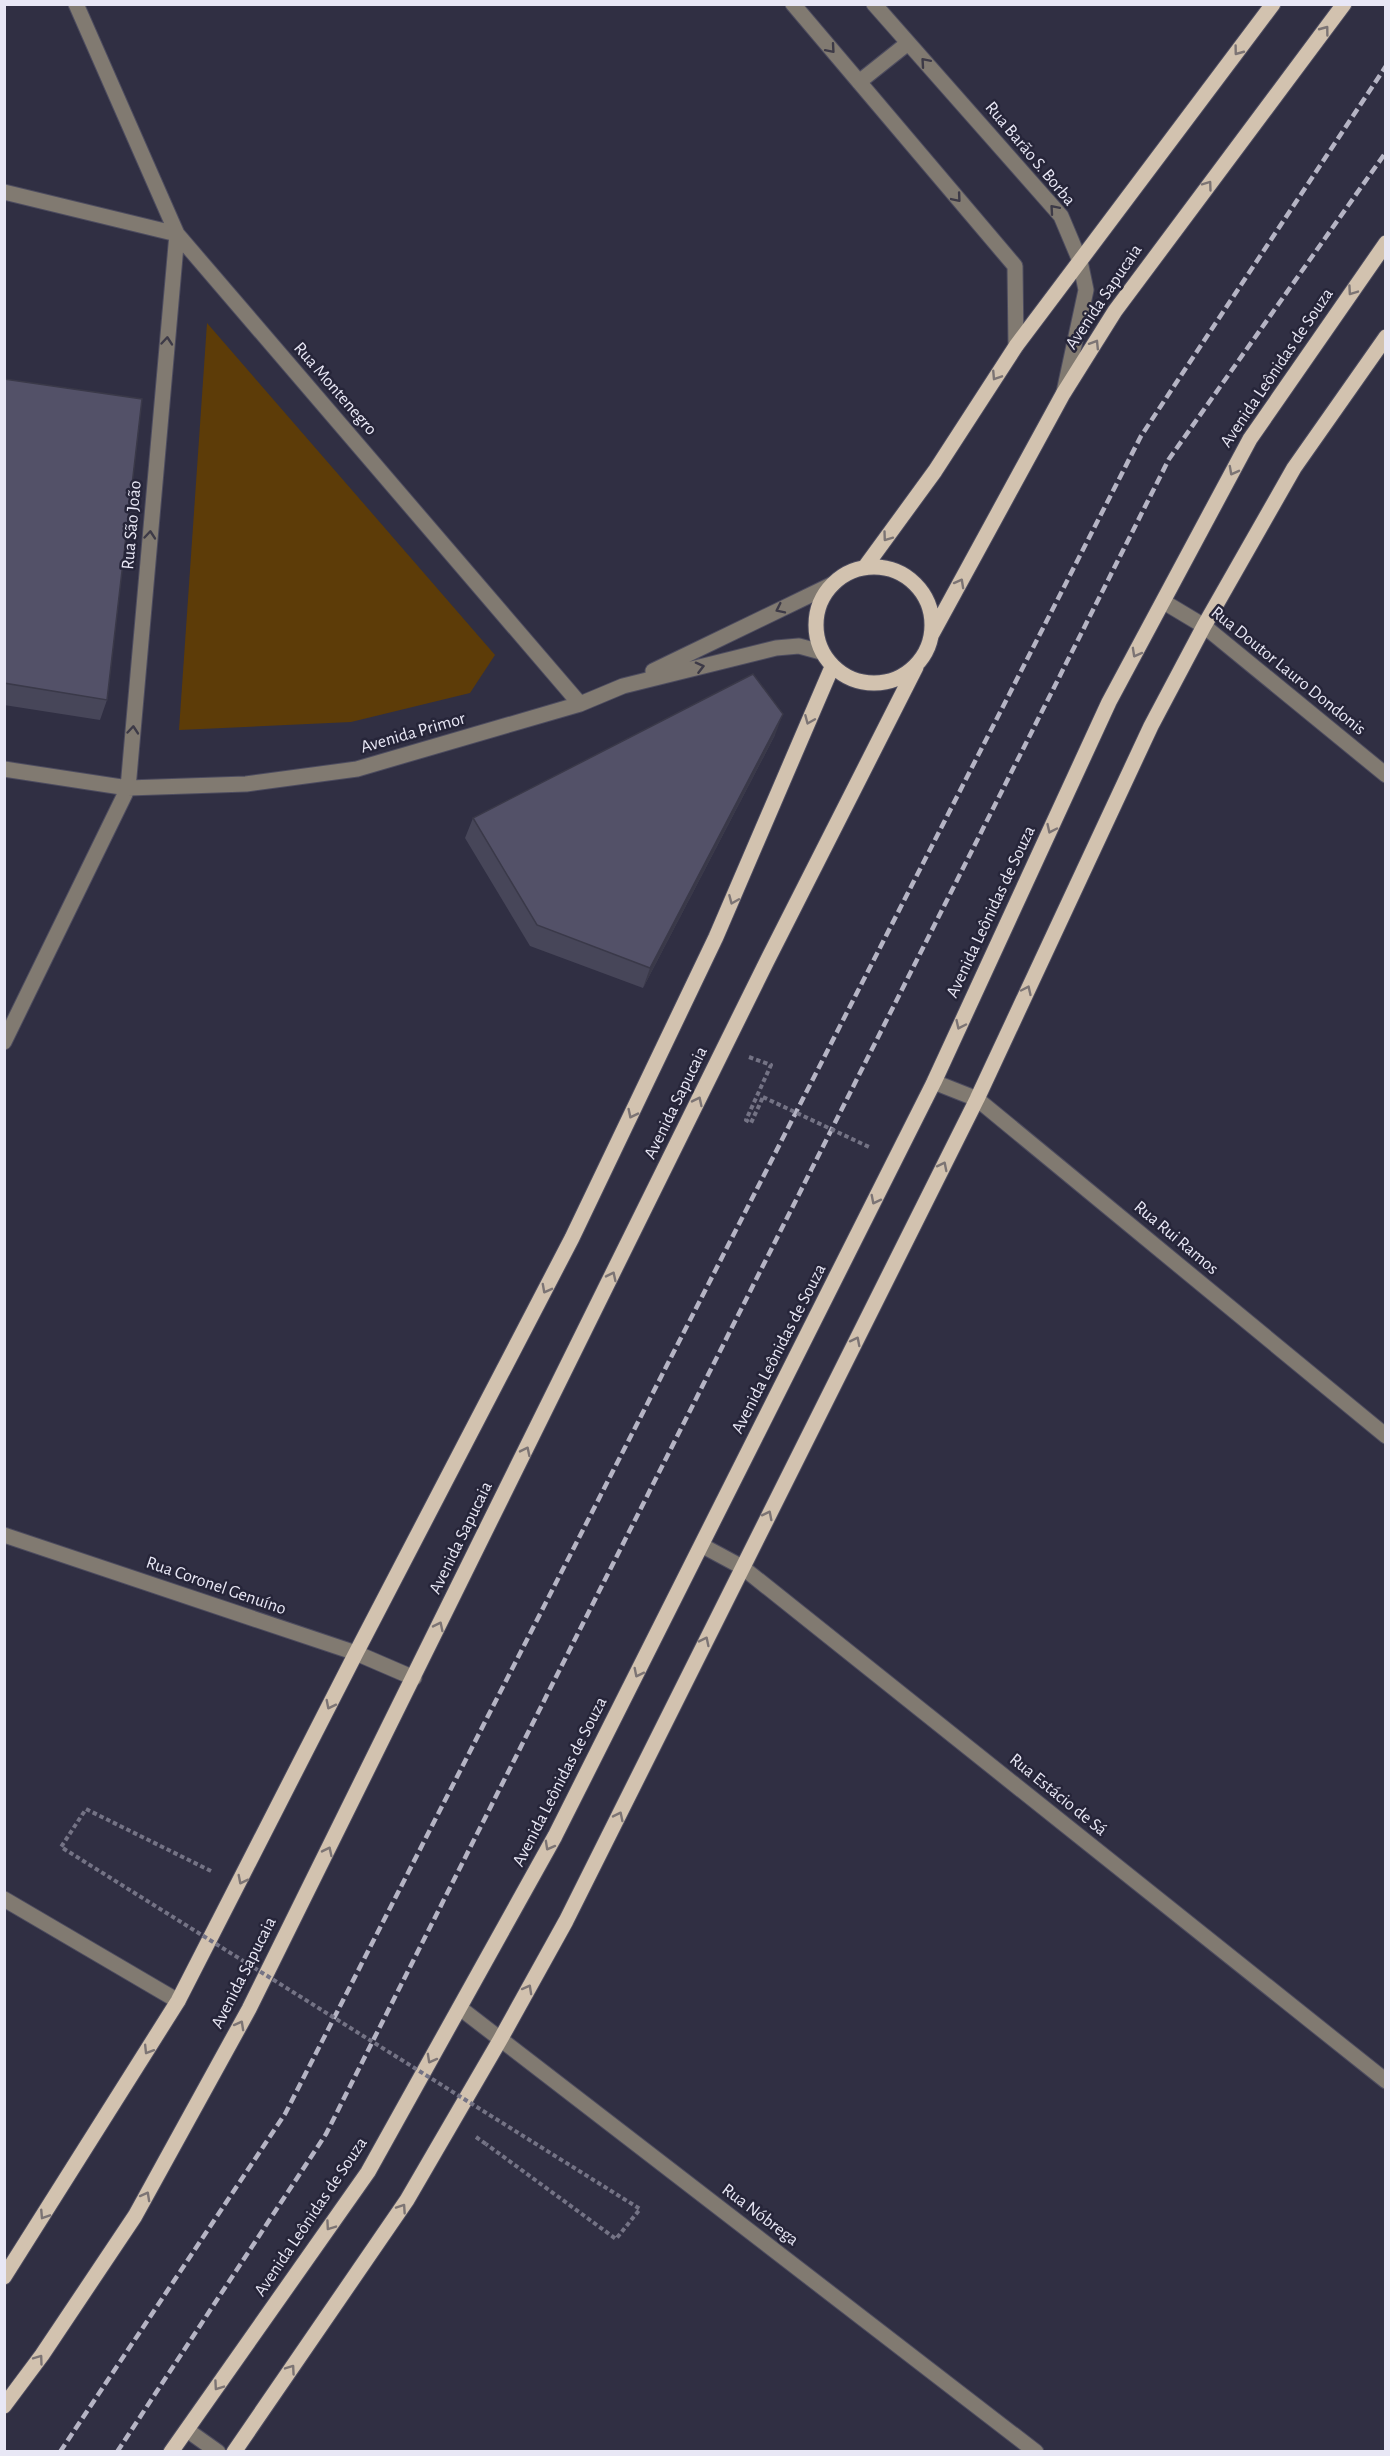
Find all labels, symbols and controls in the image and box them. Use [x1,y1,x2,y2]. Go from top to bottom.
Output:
one-way arrow [1318,25,1329,36]
one-way arrow [824,42,835,53]
one-way arrow [1234,44,1245,55]
one-way arrow [922,58,933,69]
street label: Rua Barão S. Borba [981,99,1079,209]
one-way arrow [1200,181,1211,192]
one-way arrow [950,191,961,202]
one-way arrow [1050,205,1061,216]
street label: Avenida Sapucaia [1062,241,1146,353]
one-way arrow [1348,284,1359,295]
street label: Avenida Leônidas de Souza [1217,285,1337,451]
one-way arrow [160,337,173,346]
street label: Rua Montenegro [290,339,380,439]
one-way arrow [1087,340,1099,350]
one-way arrow [992,370,1004,380]
one-way arrow [1229,464,1240,475]
street label: Rua São João [119,479,145,570]
one-way arrow [143,531,156,540]
one-way arrow [883,531,894,542]
one-way arrow [953,579,964,589]
one-way arrow [775,602,786,614]
street label: Rua Doutor Lauro Dondonis [1207,603,1369,739]
one-way arrow [1132,647,1143,658]
one-way arrow [695,661,705,674]
street label: Avenida Primor [359,709,468,757]
one-way arrow [804,714,816,725]
one-way arrow [126,725,139,734]
one-way arrow [1046,822,1058,833]
street label: Avenida Leônidas de Souza [943,823,1039,1001]
one-way arrow [728,893,740,904]
one-way arrow [1020,986,1032,997]
one-way arrow [956,1018,968,1029]
street label: Avenida Sapucaia [641,1044,711,1162]
one-way arrow [691,1097,702,1107]
one-way arrow [627,1108,639,1119]
one-way arrow [936,1162,947,1173]
one-way arrow [871,1194,883,1205]
street label: Rua Rui Ramos [1130,1198,1222,1278]
street label: Avenida Leônidas de Souza [728,1261,830,1437]
one-way arrow [605,1272,616,1282]
one-way arrow [542,1283,553,1293]
one-way arrow [849,1336,860,1347]
one-way arrow [518,1446,530,1457]
street label: Avenida Sapucaia [426,1479,496,1597]
one-way arrow [761,1510,773,1521]
street label: Rua Coronel Genuíno [144,1554,289,1618]
one-way arrow [432,1621,444,1632]
one-way arrow [698,1637,710,1648]
one-way arrow [634,1666,645,1677]
street label: Avenida Leônidas de Souza [509,1694,611,1870]
one-way arrow [326,1699,337,1710]
street label: Rua Estácio de Sá [1006,1750,1110,1840]
one-way arrow [612,1812,623,1823]
one-way arrow [545,1840,556,1850]
one-way arrow [320,1846,332,1857]
one-way arrow [238,1873,249,1884]
street label: Avenida Sapucaia [208,1914,280,2032]
one-way arrow [521,1985,532,1995]
one-way arrow [233,2021,244,2032]
one-way arrow [143,2044,155,2054]
one-way arrow [427,2053,438,2063]
street label: Avenida Leônidas de Souza [251,2134,371,2300]
street label: Rua Nóbrega [718,2181,802,2249]
one-way arrow [139,2192,150,2202]
one-way arrow [395,2204,406,2215]
one-way arrow [41,2209,52,2220]
one-way arrow [326,2219,337,2230]
one-way arrow [32,2355,43,2366]
one-way arrow [284,2364,295,2375]
one-way arrow [214,2379,225,2390]

